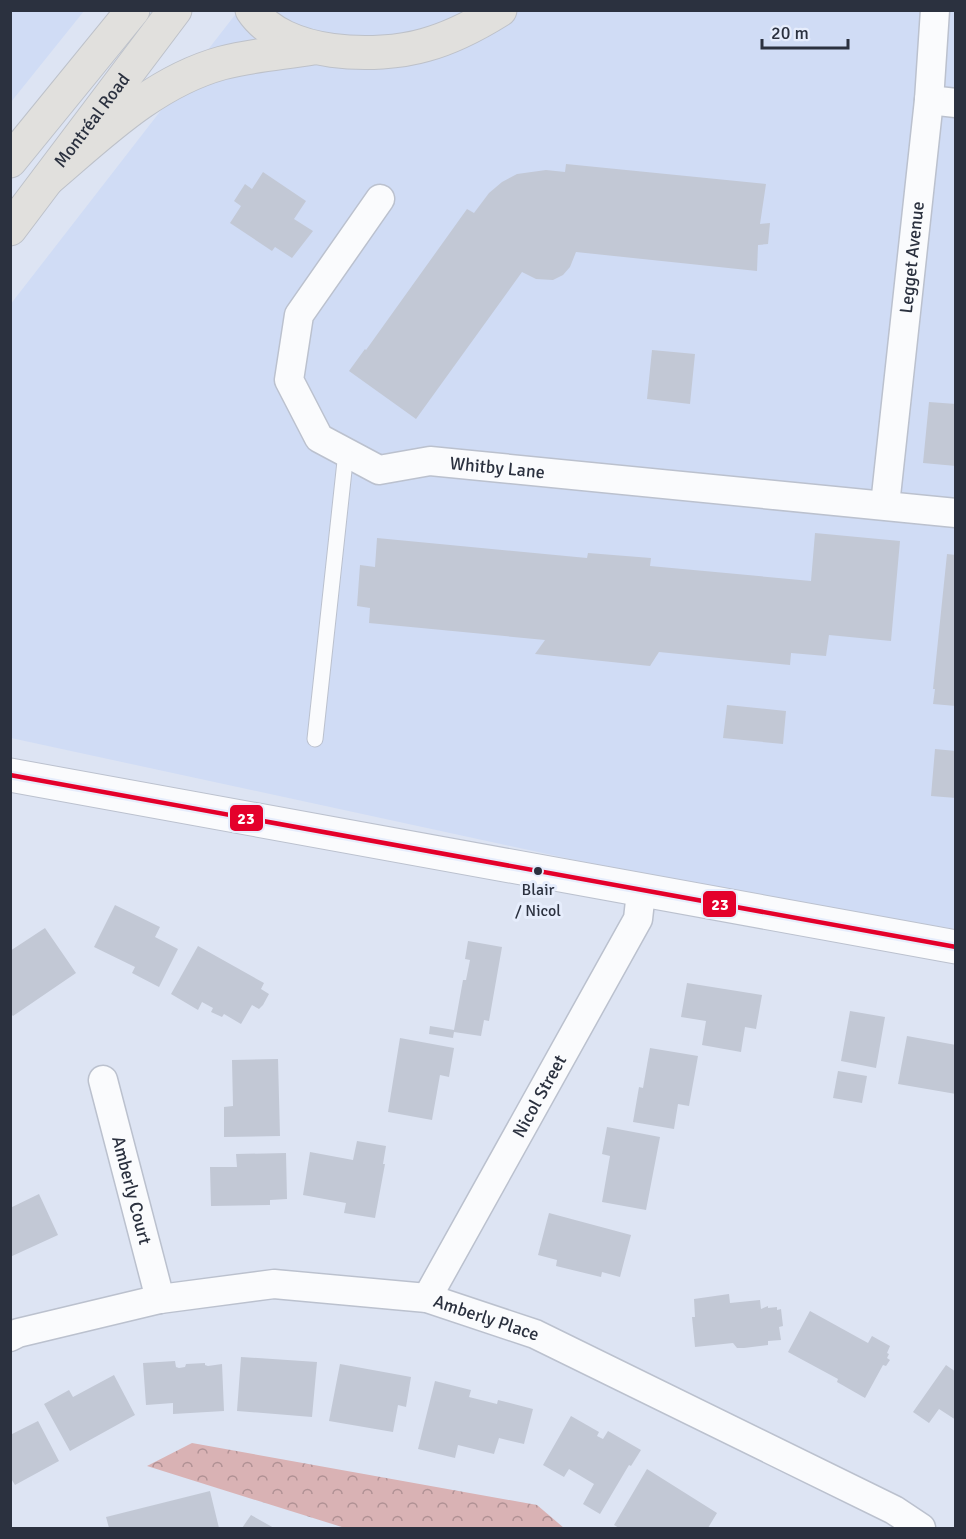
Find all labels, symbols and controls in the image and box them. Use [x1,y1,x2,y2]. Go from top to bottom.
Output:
scale bar [762,12,848,50]
text: 20 m [771,22,809,44]
street label: Montréal Road [49,69,134,172]
street label: Legget Avenue [895,200,929,315]
street label: Whitby Lane [449,452,546,483]
line badge: 23 [229,804,264,832]
text: 23 [237,809,255,829]
marker: Blair / Nicol [532,865,544,877]
place label: Blair / Nicol [515,880,561,921]
line badge: 23 [702,890,737,918]
text: 23 [711,895,729,915]
street label: Nicol Street [508,1051,571,1141]
street label: Amberly Court [107,1134,156,1247]
street label: Amberly Place [431,1290,542,1346]

